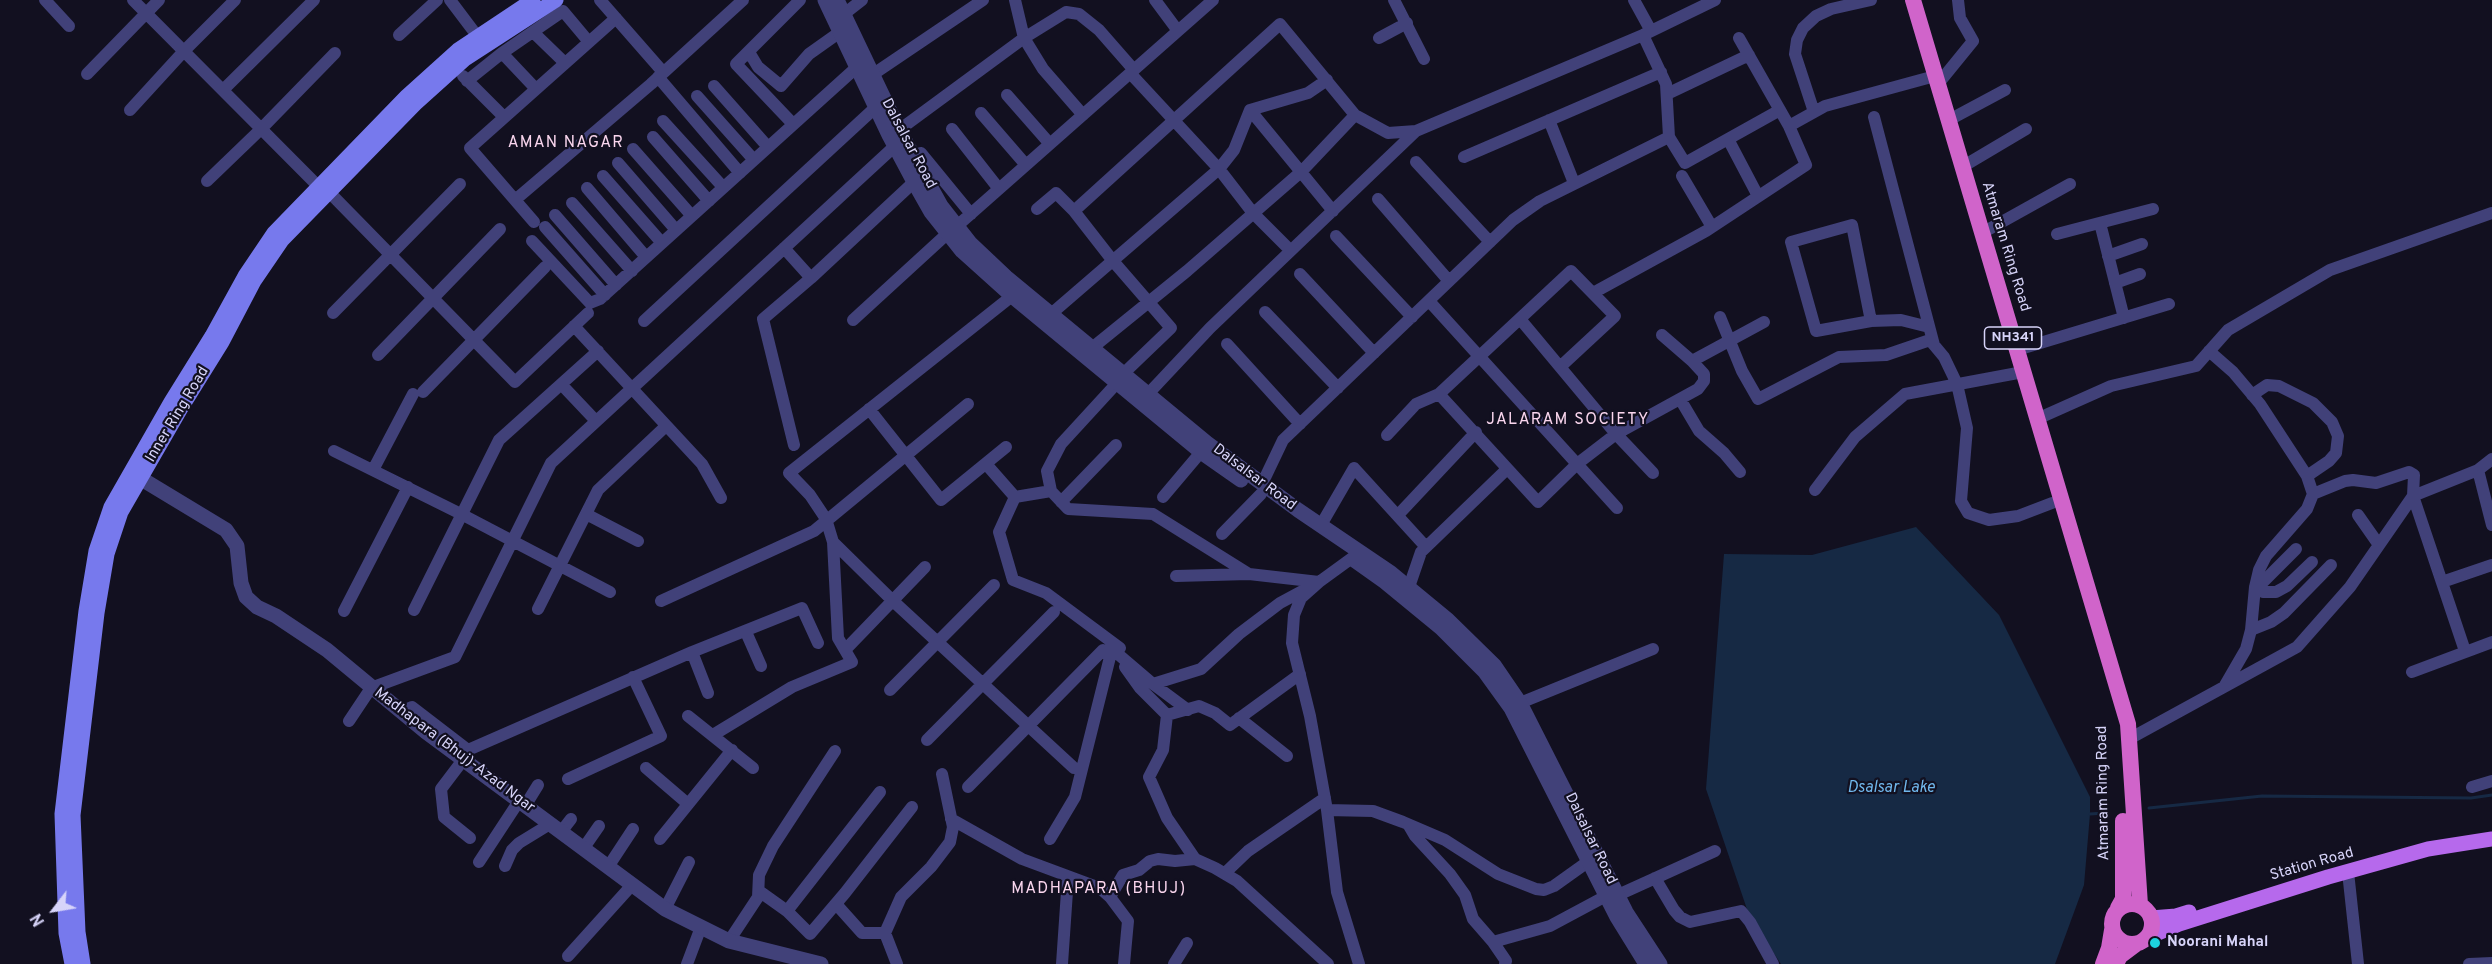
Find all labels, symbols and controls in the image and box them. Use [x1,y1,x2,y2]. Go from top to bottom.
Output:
street label: Dalsalsar Road [877,96,939,192]
district label: AMAN NAGAR [508,134,624,154]
street label: Atmaram Ring Road [1977,180,2033,314]
road number: NH341 [1984,327,2042,349]
street label: Inner Ring Road [142,364,214,466]
district label: JALARAM SOCIETY [1486,411,1650,431]
street label: Dalsalsar Road [1209,441,1299,515]
street label: Madhapara (Bhuj)-Azad Ngar [370,685,538,817]
street label: Atmaram Ring Road [2094,725,2114,861]
water label: Dsalsar Lake [1847,779,1935,799]
street label: Dalsalsar Road [1560,790,1620,888]
street label: Station Road [2268,844,2356,886]
north arrow [24,880,84,940]
district label: MADHAPARA (BHUJ) [1011,880,1187,900]
text: N [27,909,50,929]
place label: Noorani Mahal [2167,934,2268,952]
marker: Noorani Mahal [2148,936,2162,950]

